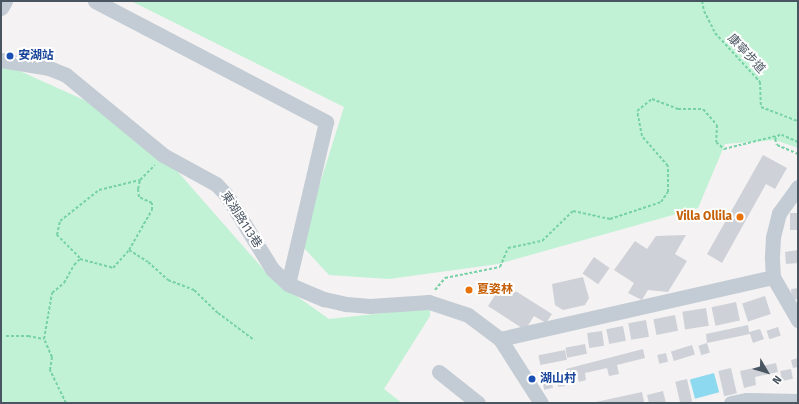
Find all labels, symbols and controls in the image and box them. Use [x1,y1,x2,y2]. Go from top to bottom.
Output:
street label: 康寧步道 [724,32,768,76]
place label: 安湖站 [18,49,54,63]
marker: 安湖站 [5,51,15,61]
street label: 東湖路113巷 [217,189,265,251]
place label: Villa Ollila [676,210,732,224]
marker: Villa Ollila [735,212,745,222]
place label: 夏姿林 [477,283,513,297]
marker: 夏姿林 [464,285,474,295]
north arrow [747,352,787,392]
place label: 湖山村 [540,372,576,386]
text: N [769,373,784,387]
marker: 湖山村 [527,374,537,384]

